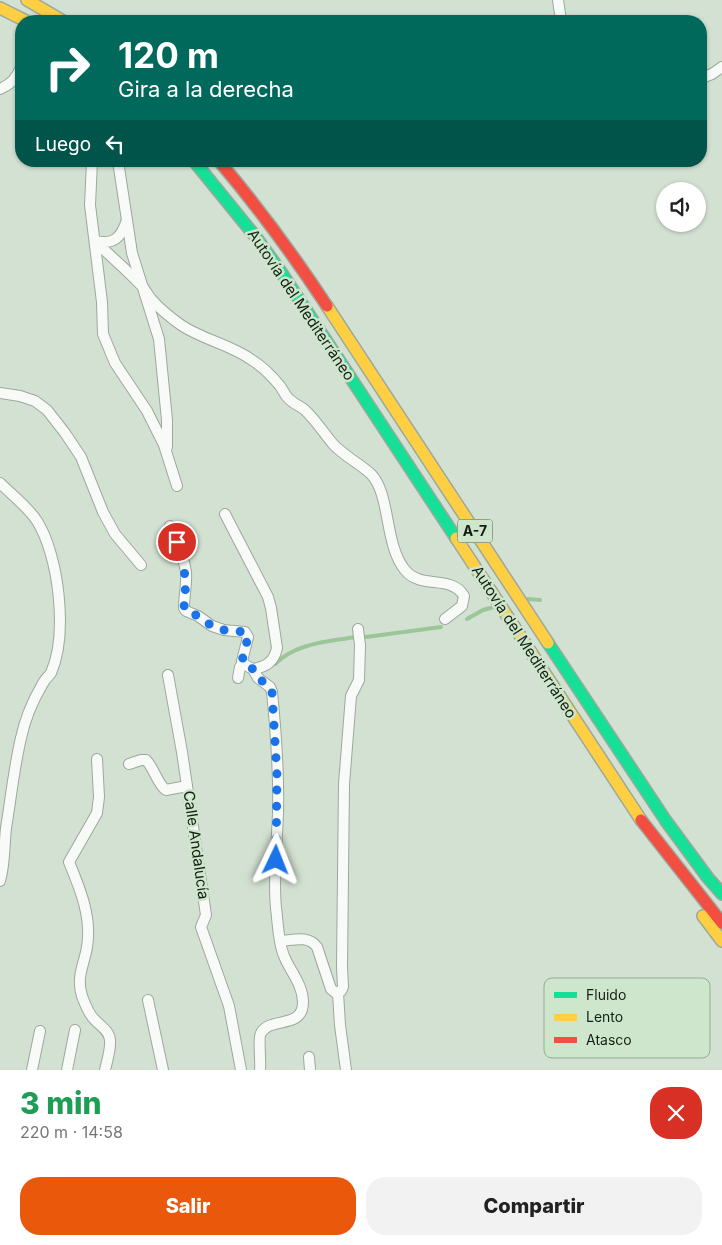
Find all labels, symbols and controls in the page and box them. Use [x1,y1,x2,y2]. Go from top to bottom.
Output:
text: 120 m [118,34,219,76]
icon: right [35,35,100,100]
text: Gira a la derecha [118,76,294,102]
icon: left [101,130,129,158]
text: Luego [35,133,91,156]
map controls [656,182,706,232]
button: sound [656,182,706,232]
street label: Autovía del Mediterráneo [244,225,359,384]
road number: A-7 [458,520,492,542]
pin [156,521,198,563]
icon: arrive [163,528,191,556]
street label: Autovía del Mediterráneo [468,562,581,722]
street label: Calle Andalucía [179,789,214,901]
position arrow [249,833,301,885]
legend [544,978,710,1058]
text: Fluido [586,986,626,1003]
text: Lento [586,1008,623,1025]
text: Atasco [586,1031,632,1048]
text: 3 min [20,1085,102,1121]
button: close [650,1087,702,1139]
text: 220 m · 14:58 [20,1122,123,1142]
button: Salir [20,1177,356,1235]
button: Compartir [366,1177,702,1235]

